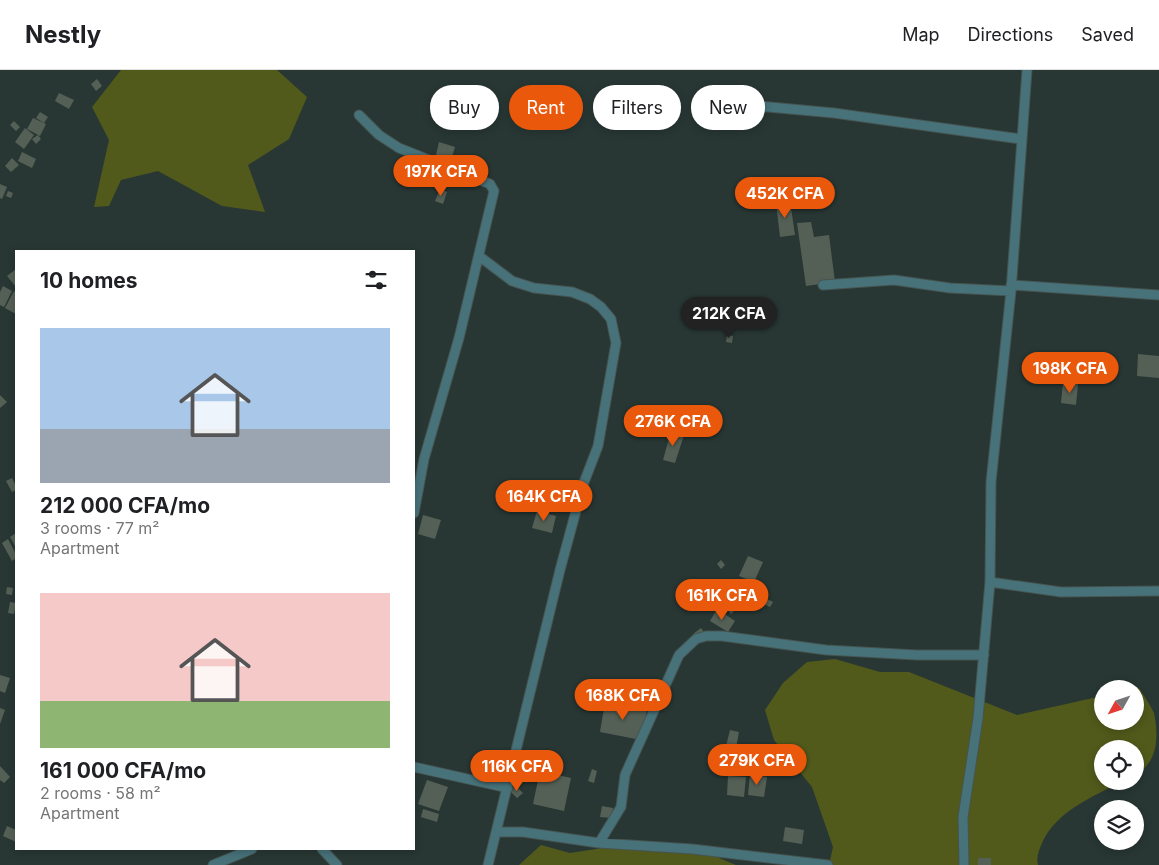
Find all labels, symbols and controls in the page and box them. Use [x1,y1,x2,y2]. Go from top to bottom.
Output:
text: Nestly [25,20,101,49]
text: Map [902,24,940,45]
text: Directions [968,24,1053,45]
text: Saved [1081,24,1134,45]
chip: Buy [430,85,499,130]
chip: Rent [509,85,583,130]
chip: Filters [593,85,681,130]
chip: New [691,85,765,130]
pin: 197K CFA [389,154,493,197]
text: 197K CFA [404,161,478,181]
pin: 452K CFA [733,176,837,219]
text: 452K CFA [746,183,824,203]
icon: filters [362,266,390,294]
text: 10 homes [40,268,138,293]
pin: 212K CFA [677,296,781,339]
text: 212K CFA [692,303,766,323]
pin: 198K CFA [1018,352,1122,394]
text: 198K CFA [1033,358,1107,378]
icon: home [170,360,260,450]
pin: 276K CFA [621,404,725,447]
text: 276K CFA [635,411,711,431]
pin: 164K CFA [492,480,596,522]
text: 164K CFA [506,486,582,506]
text: 212 000 CFA/mo [40,493,210,518]
text: 3 rooms · 77 m² [40,518,159,538]
text: Apartment [40,538,120,558]
pin: 161K CFA [670,578,774,621]
text: 161K CFA [686,585,758,605]
icon: home [170,625,260,715]
pin: 168K CFA [571,678,675,721]
north arrow [1094,680,1144,730]
map controls [1094,680,1144,850]
text: 168K CFA [586,685,660,705]
button: locate [1094,740,1144,790]
pin: 279K CFA [705,744,809,786]
pin: 116K CFA [465,750,569,792]
text: 279K CFA [719,750,795,770]
text: 116K CFA [481,756,553,776]
text: 161 000 CFA/mo [40,758,206,783]
text: 2 rooms · 58 m² [40,783,160,803]
button: layers [1094,800,1144,850]
text: Apartment [40,803,120,823]

